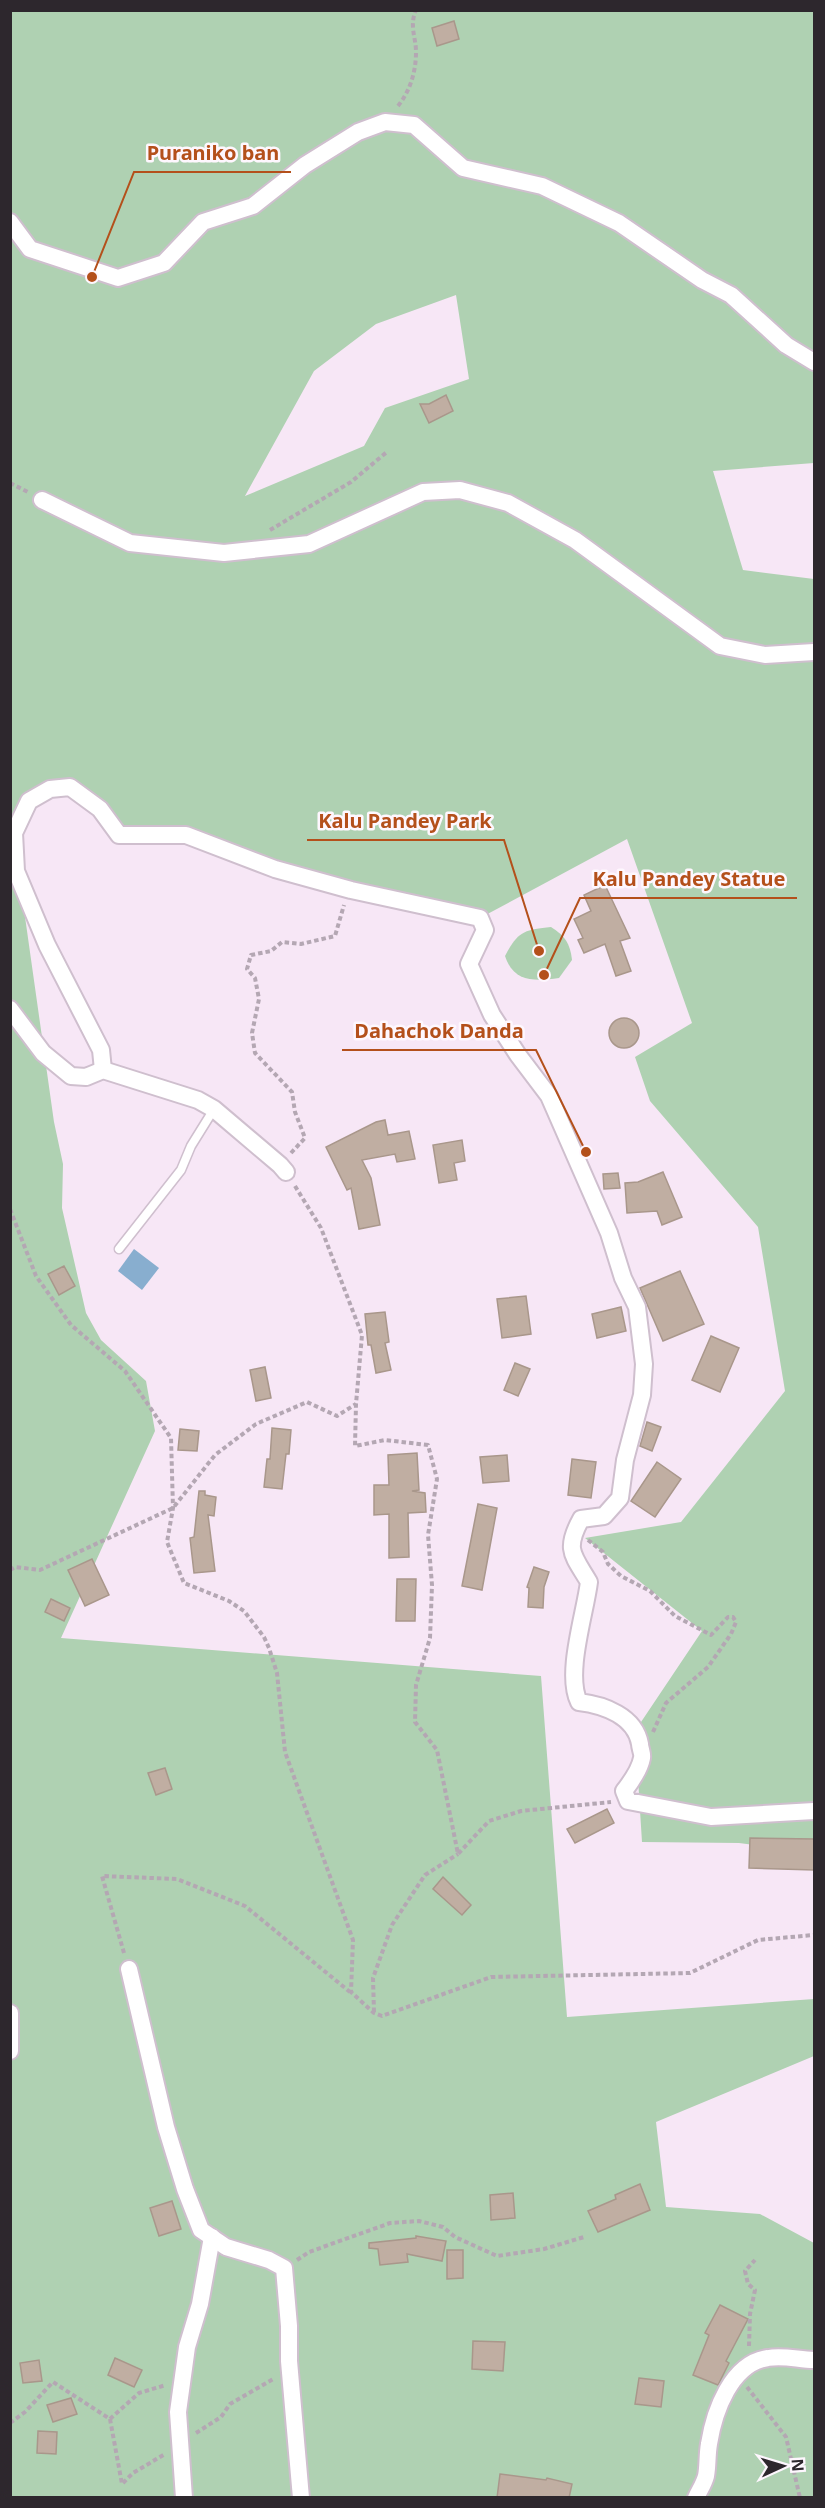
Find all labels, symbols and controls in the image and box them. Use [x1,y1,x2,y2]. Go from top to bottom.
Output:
callout: Puraniko ban [134,134,291,172]
text: Puraniko ban [147,139,279,166]
callout: Kalu Pandey Park [307,802,504,840]
text: Kalu Pandey Park [318,807,492,834]
callout: Kalu Pandey Statue [580,860,797,898]
text: Kalu Pandey Statue [593,865,786,892]
callout: Dahachok Danda [342,1012,536,1050]
text: Dahachok Danda [354,1017,524,1044]
north arrow [753,2436,813,2496]
text: N [787,2458,809,2472]

